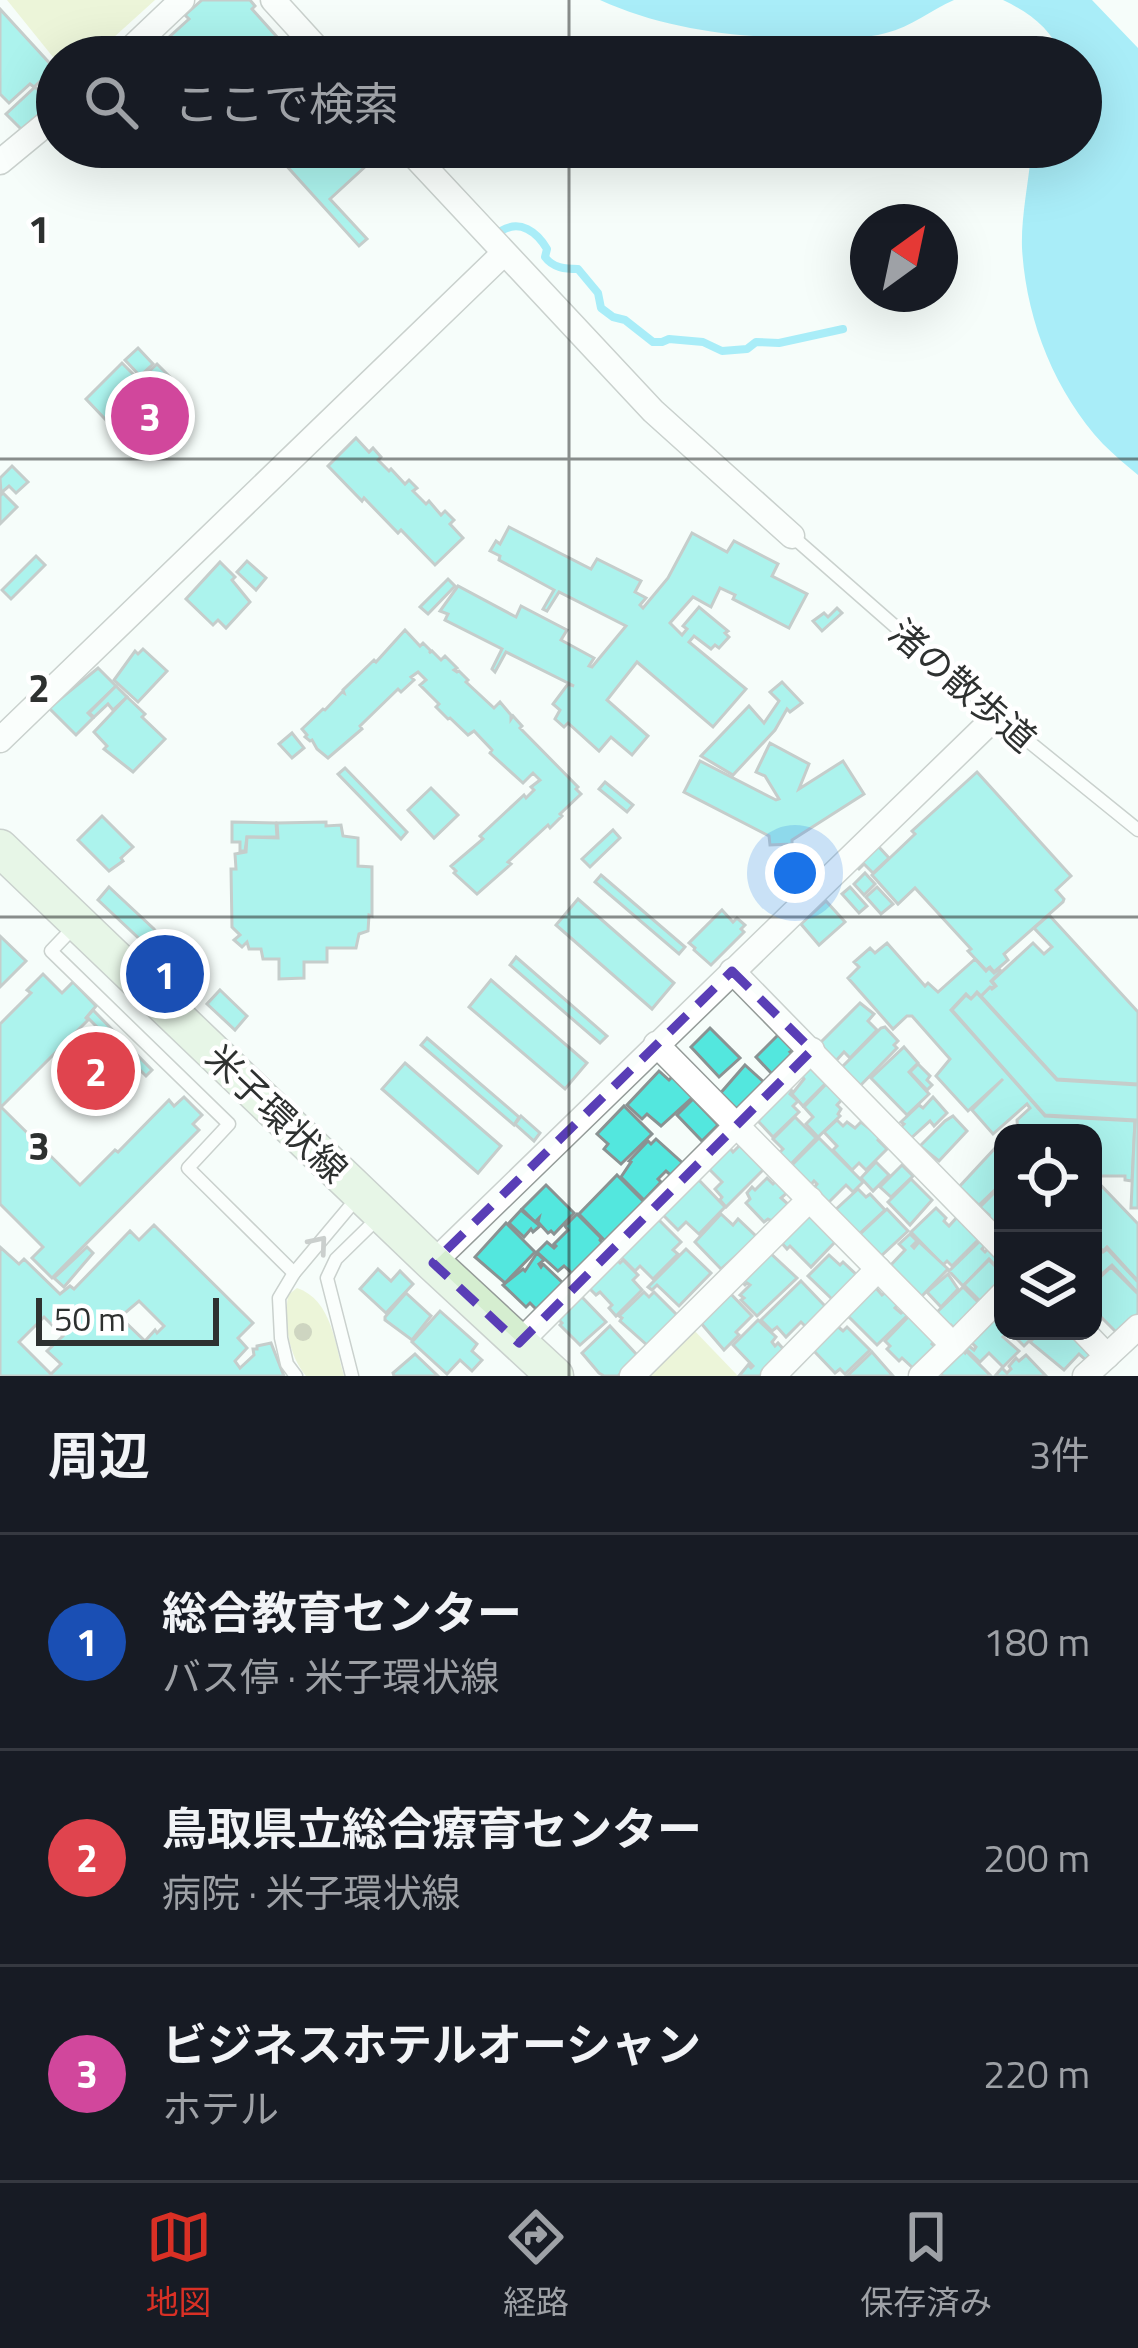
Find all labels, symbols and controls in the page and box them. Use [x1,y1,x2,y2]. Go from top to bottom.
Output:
search box [36,36,1102,168]
icon: search [78,69,144,135]
text: ここで検索 [174,69,399,137]
text: 1 [28,199,50,258]
north arrow [850,204,958,312]
pin: 3 [111,371,189,461]
street label: 渚の散歩道 [877,605,1049,765]
text: 2 [28,658,50,717]
your location [765,843,825,903]
pin: 1 [126,929,204,1019]
pin: 2 [57,1026,135,1116]
street label: 米子環状線 [193,1031,361,1195]
text: 3 [28,1116,50,1175]
map controls [994,1124,1102,1340]
button: locate [994,1124,1102,1232]
button: layers [994,1232,1102,1340]
one-way arrow [304,1236,326,1258]
scale bar [36,1292,219,1345]
text: 50 m [54,1294,126,1344]
text: 周辺 [48,1416,150,1494]
text: 3件 [1029,1425,1090,1484]
text: 総合教育センター [162,1578,522,1646]
text: 1 [76,1612,98,1671]
text: 180 m [983,1612,1090,1671]
text: バス停 · 米子環状線 [162,1647,500,1706]
text: 鳥取県立総合療育センター [162,1794,702,1862]
text: 2 [76,1828,98,1887]
text: 200 m [983,1828,1090,1887]
text: 病院 · 米子環状線 [162,1863,461,1922]
text: ビジネスホテルオーシャン [162,2010,701,2078]
text: 3 [76,2044,98,2103]
text: 220 m [983,2044,1090,2103]
text: ホテル [162,2079,279,2138]
tab: 地図 [146,2204,212,2327]
tab: 経路 [503,2204,569,2327]
tab: 保存済み [860,2204,992,2327]

